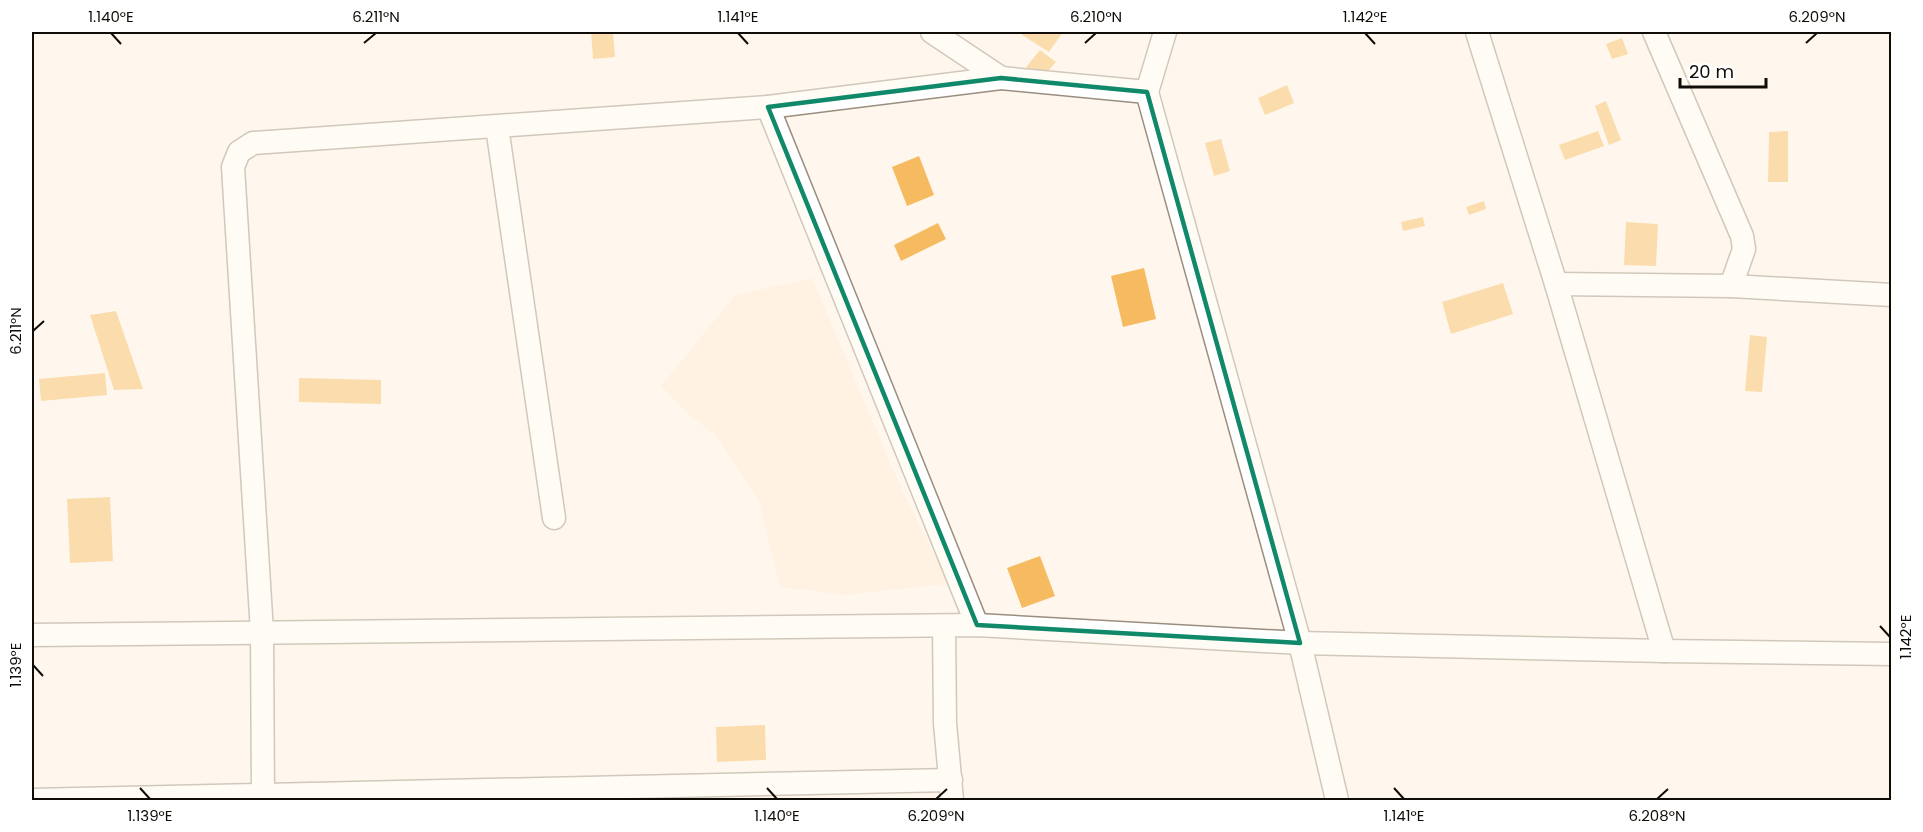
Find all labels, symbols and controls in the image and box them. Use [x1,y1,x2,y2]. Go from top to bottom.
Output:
text: 1.140°E [88,6,134,27]
text: 6.211°N [352,6,400,27]
text: 1.141°E [718,6,758,27]
text: 6.210°N [1070,6,1122,27]
text: 1.142°E [1343,6,1387,27]
text: 6.209°N [1789,6,1845,27]
scale bar [1680,51,1766,89]
text: 20 m [1689,59,1734,84]
text: 6.211°N [5,307,26,355]
text: 1.142°E [1895,615,1916,659]
text: 1.139°E [5,643,26,687]
text: 1.139°E [128,805,172,826]
text: 1.140°E [754,805,800,826]
text: 6.209°N [908,805,964,826]
text: 1.141°E [1384,805,1424,826]
text: 6.208°N [1629,805,1685,826]

